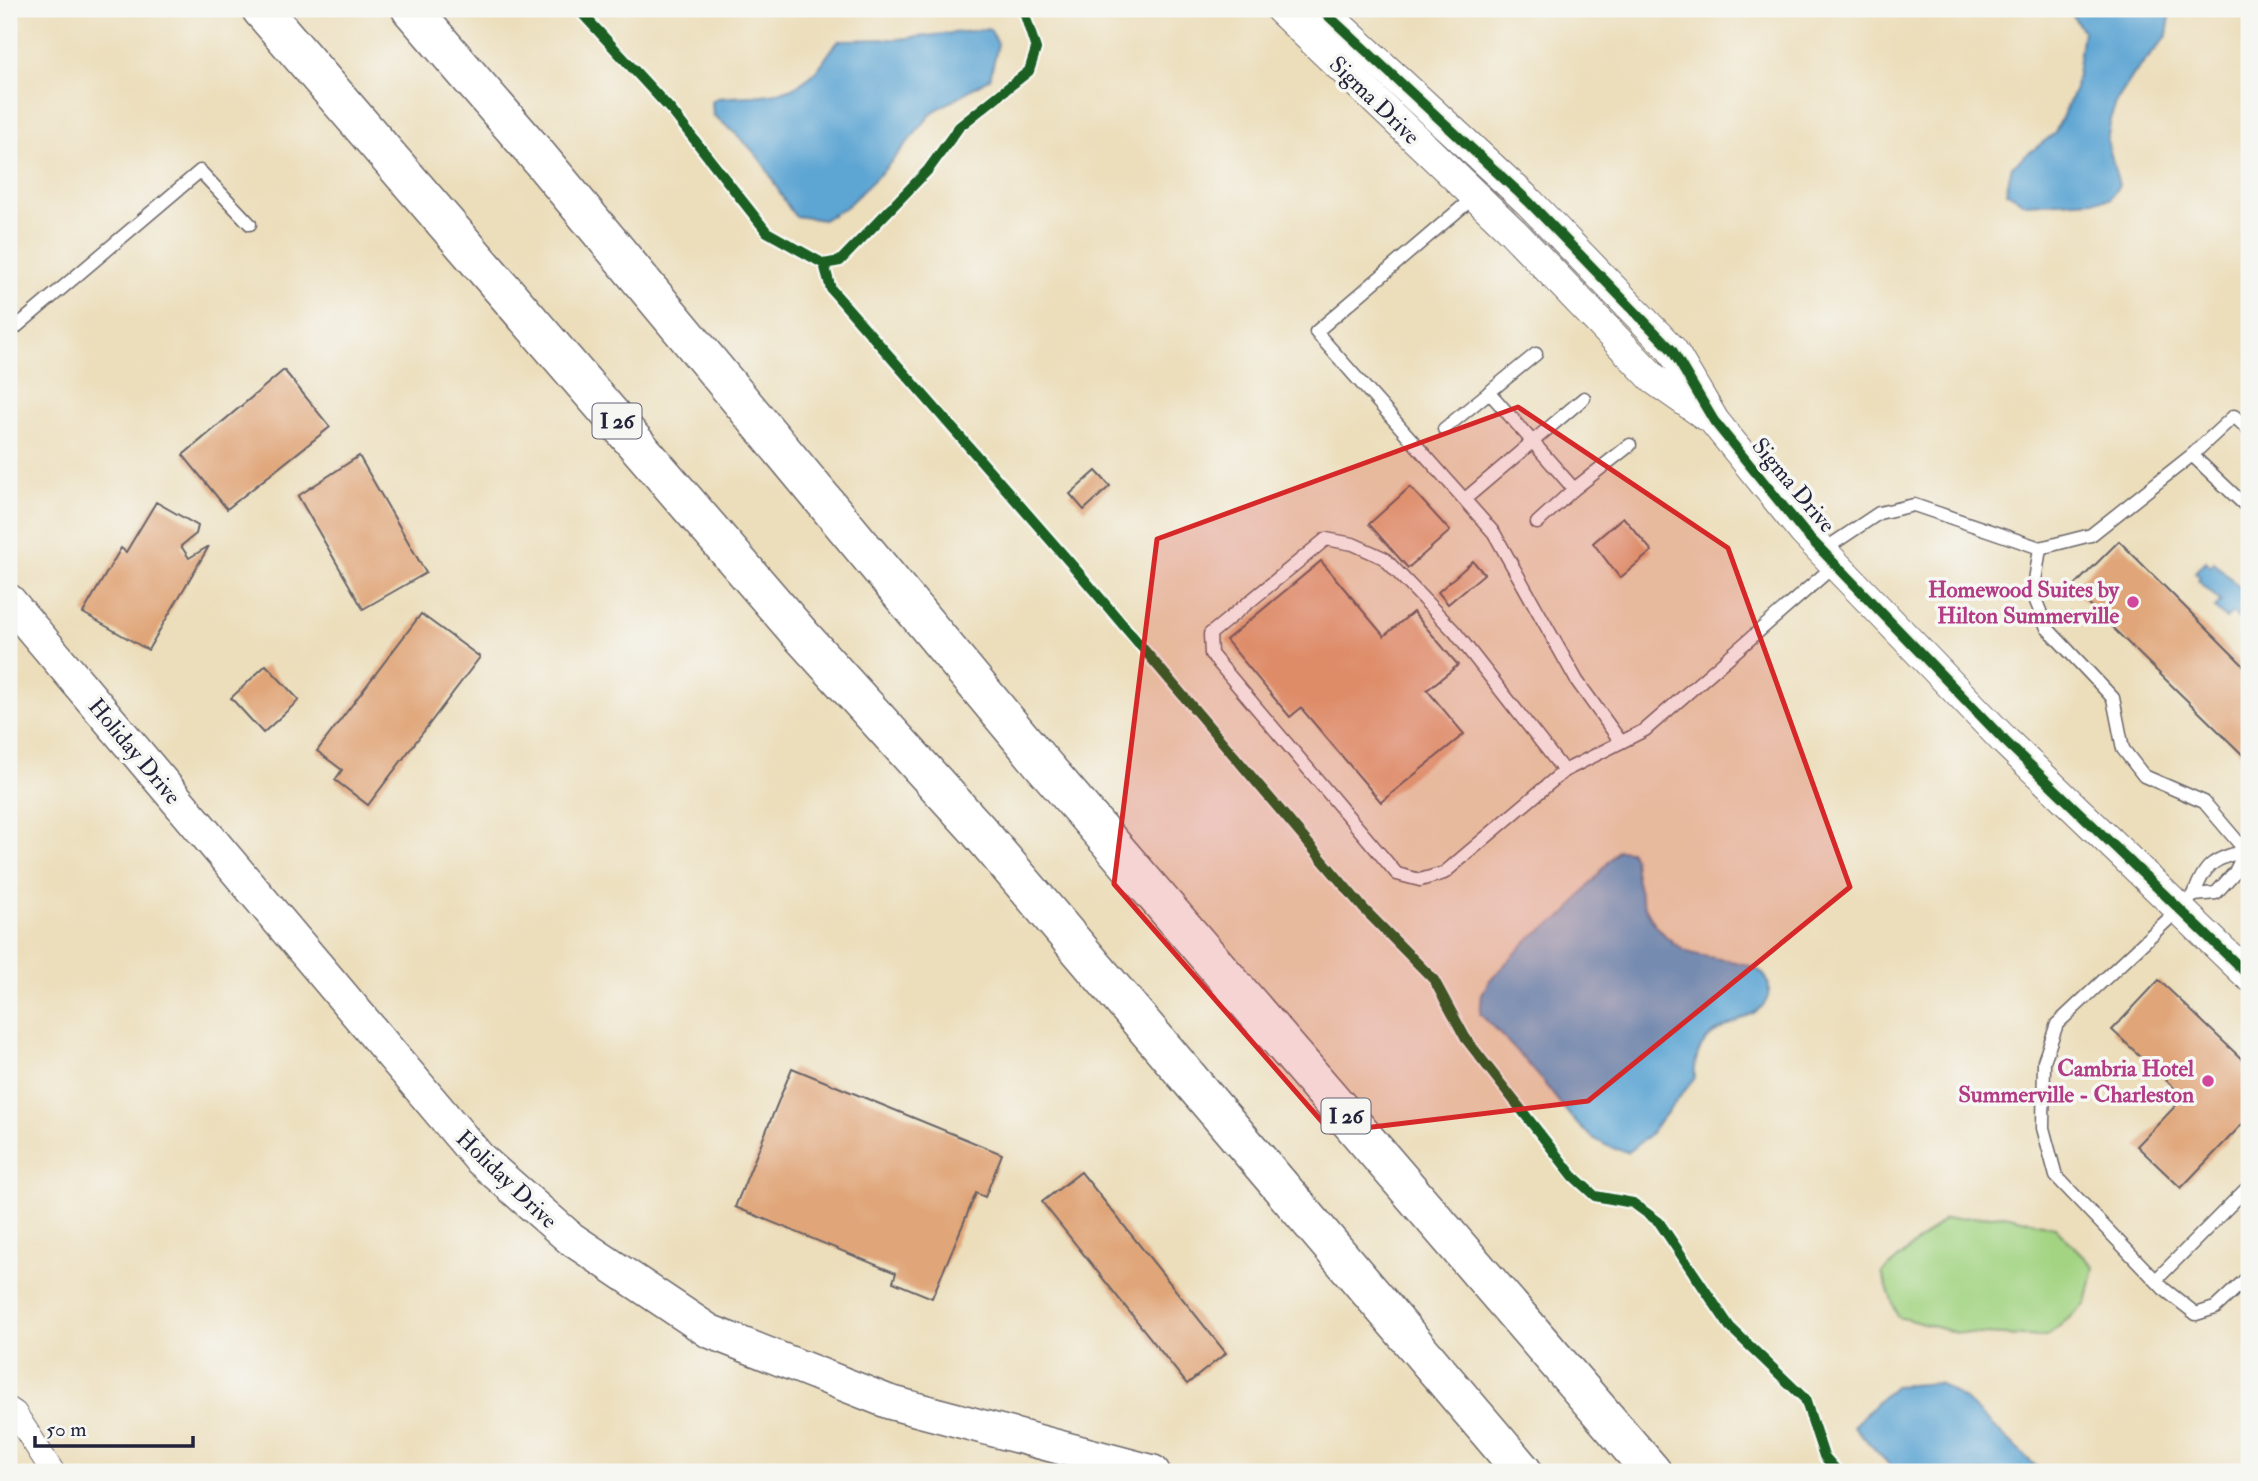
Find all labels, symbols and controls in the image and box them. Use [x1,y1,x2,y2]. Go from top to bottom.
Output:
street label: Sigma Drive [1323,50,1426,151]
road number: I 26 [592,404,642,438]
street label: Sigma Drive [1746,432,1842,539]
place label: Homewood Suites by Hilton Summerville [1928,575,2120,630]
marker: Homewood Suites by Hilton Summerville [2125,594,2141,610]
street label: Holiday Drive [82,692,188,811]
place label: Cambria Hotel Summerville - Charleston [1958,1054,2195,1109]
marker: Cambria Hotel Summerville - Charleston [2200,1073,2216,1089]
road number: I 26 [1322,1098,1370,1134]
street label: Holiday Drive [450,1124,564,1235]
scale bar [35,1404,192,1448]
text: 50 m [46,1416,87,1443]

